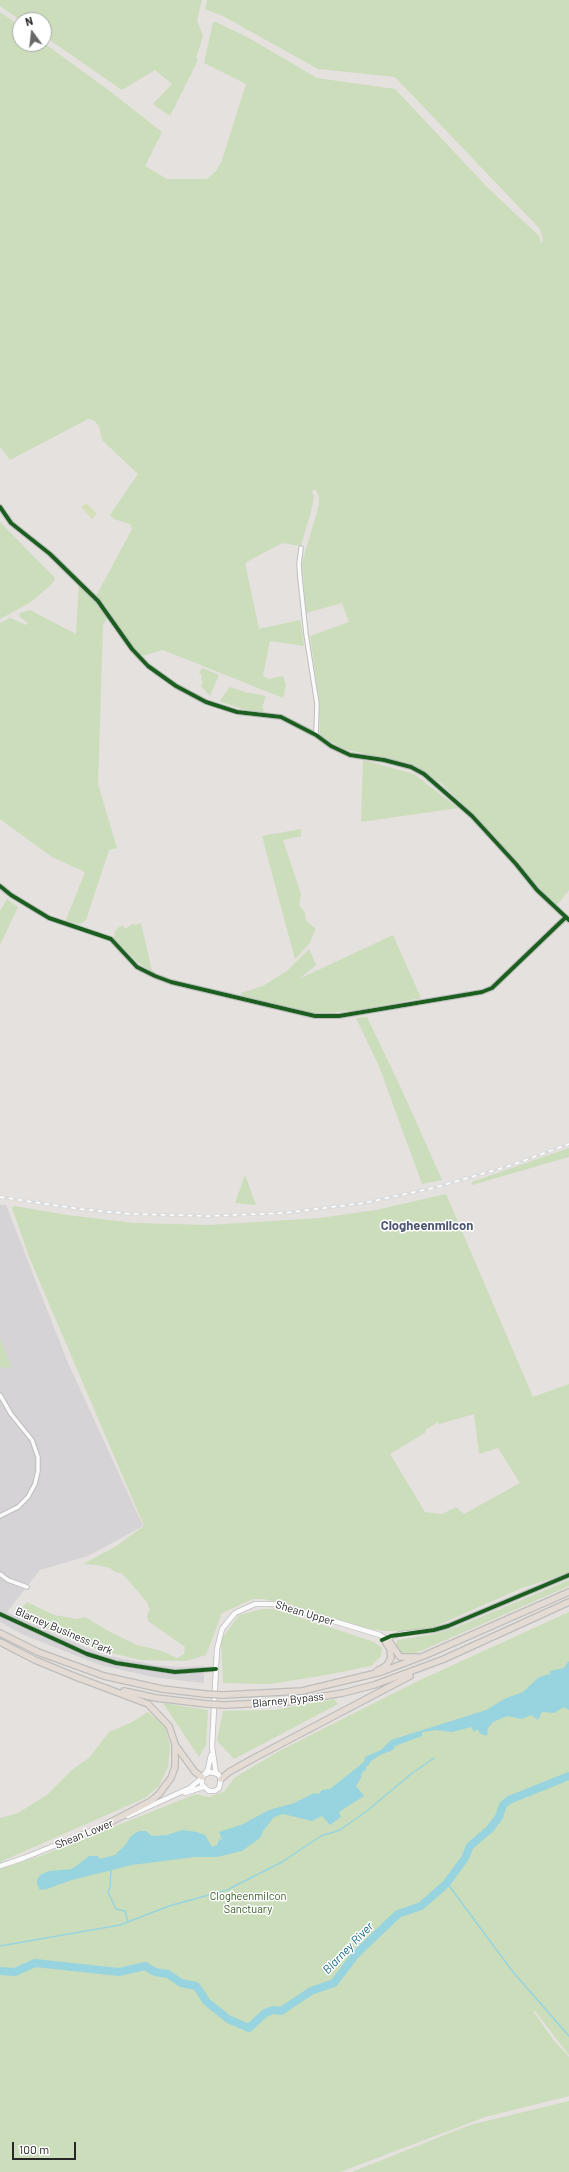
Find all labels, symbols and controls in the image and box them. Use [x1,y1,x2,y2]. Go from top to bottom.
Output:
north arrow [12,12,52,52]
text: N [24,14,34,28]
district label: Clogheenmilcon [381,1218,473,1234]
street label: Shean Upper [274,1598,336,1628]
street label: Blarney Business Park [13,1605,115,1657]
street label: Blarney Bypass [252,1690,324,1710]
street label: Shean Lower [53,1816,115,1852]
park label: Clogheenmilcon Sanctuary [210,1889,286,1915]
water label: Blarney River [320,1919,376,1977]
scale bar [14,2134,78,2160]
text: 100 m [19,2142,49,2156]

